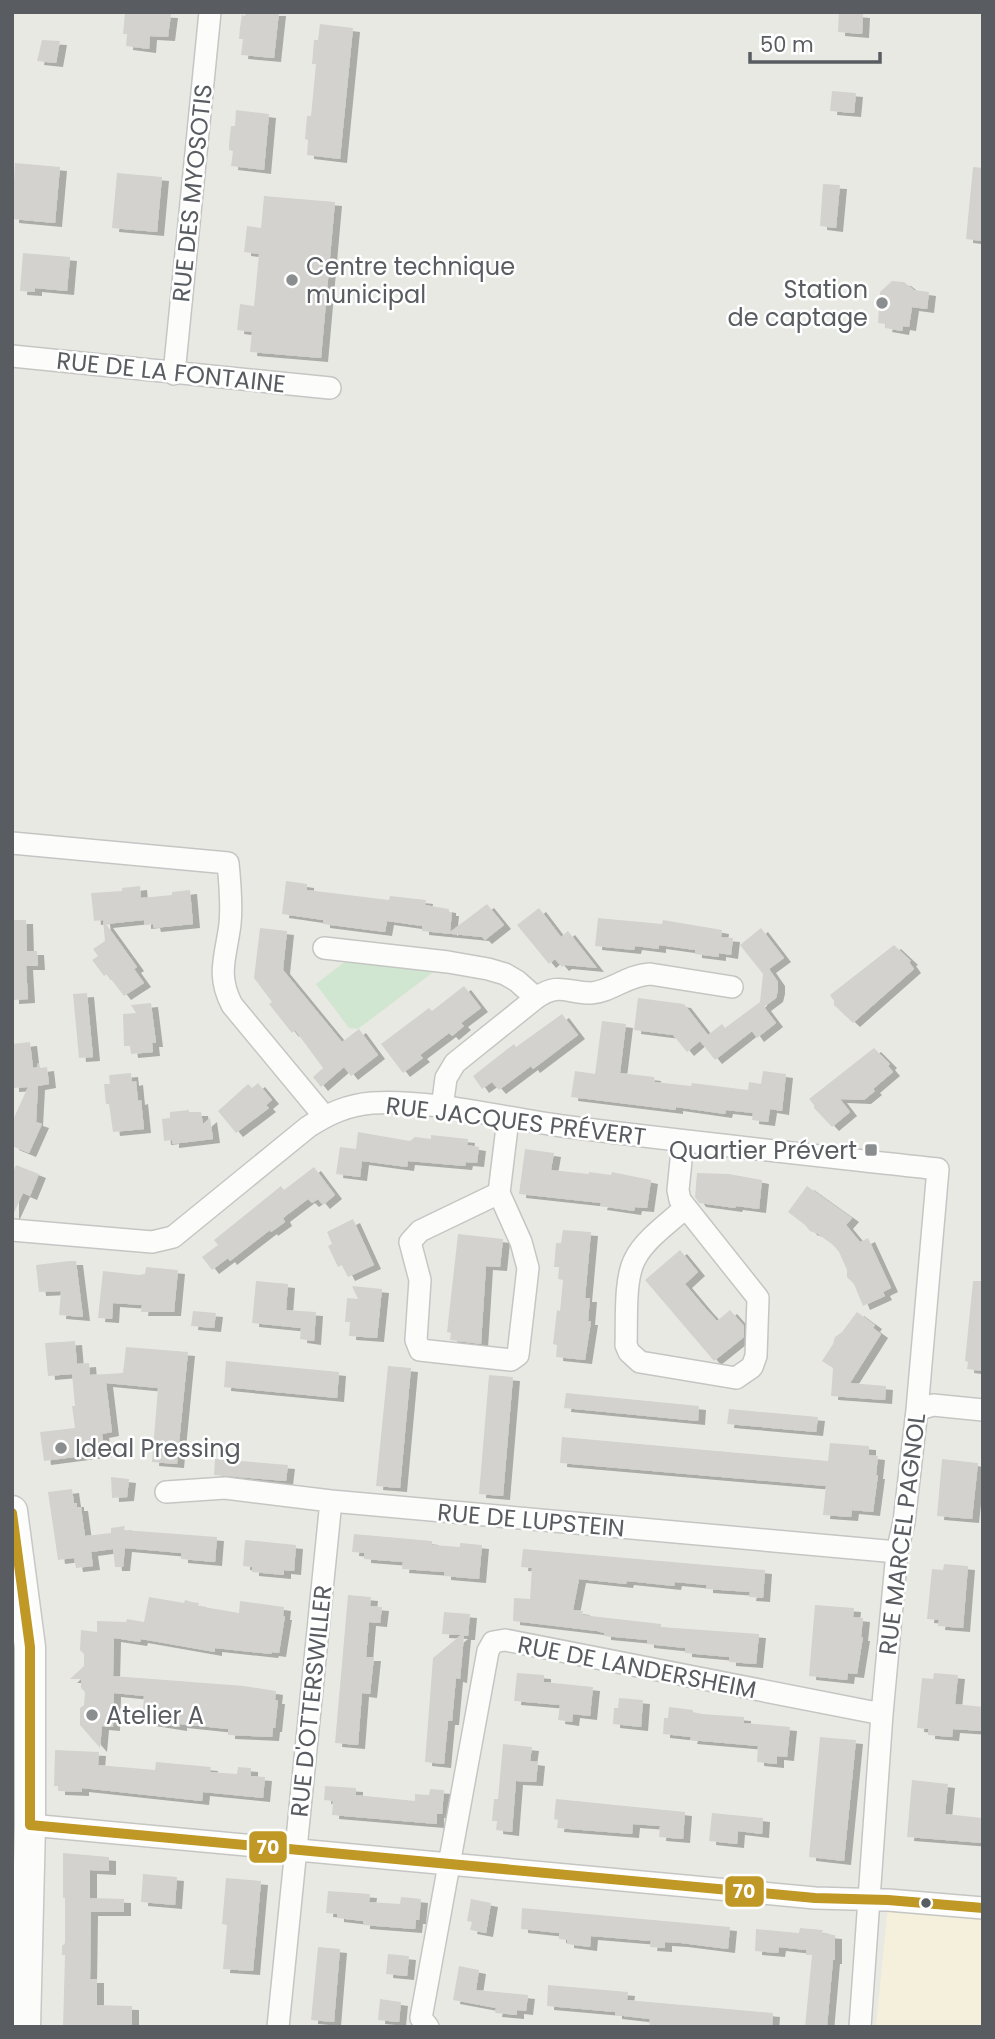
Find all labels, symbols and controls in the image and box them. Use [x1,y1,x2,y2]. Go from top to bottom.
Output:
scale bar [750,21,880,65]
text: 50 m [760,30,814,59]
street label: RUE DES MYOSOTIS [164,82,220,304]
place label: Centre technique municipal [306,250,515,311]
marker: Centre technique municipal [284,272,300,288]
place label: Station de captage [727,273,868,334]
marker: Station de captage [874,295,890,311]
street label: RUE DE LA FONTAINE [55,344,287,400]
street label: RUE JACQUES PRÉVERT [384,1089,648,1153]
place label: Quartier Prévert [669,1134,857,1167]
marker: Quartier Prévert [863,1142,879,1158]
street label: RUE MARCEL PAGNOL [871,1411,933,1657]
place label: Ideal Pressing [75,1432,241,1465]
marker: Ideal Pressing [53,1440,69,1456]
street label: RUE DE LUPSTEIN [436,1495,626,1545]
street label: RUE D'OTTERSWILLER [282,1583,340,1819]
street label: RUE DE LANDERSHEIM [515,1628,759,1706]
place label: Atelier A [106,1699,204,1732]
marker: Atelier A [84,1707,100,1723]
line badge: 70 [248,1830,288,1864]
text: 70 [257,1834,279,1861]
line badge: 70 [724,1875,765,1908]
text: 70 [733,1878,755,1905]
unlabelled marker [919,1896,933,1910]

